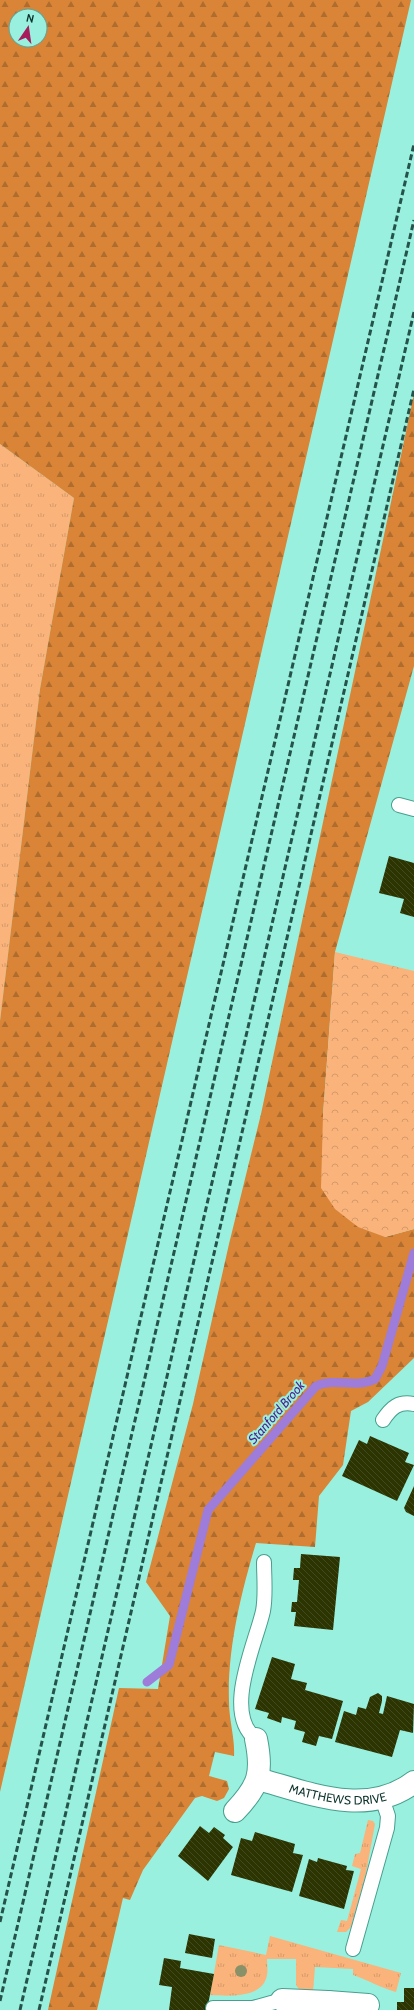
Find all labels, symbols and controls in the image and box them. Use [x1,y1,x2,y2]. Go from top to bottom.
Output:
north arrow [8,8,48,48]
text: N [25,11,36,26]
water label: Stanford Brook [244,1377,308,1447]
street label: MATTHEWS DRIVE [287,1780,388,1808]

